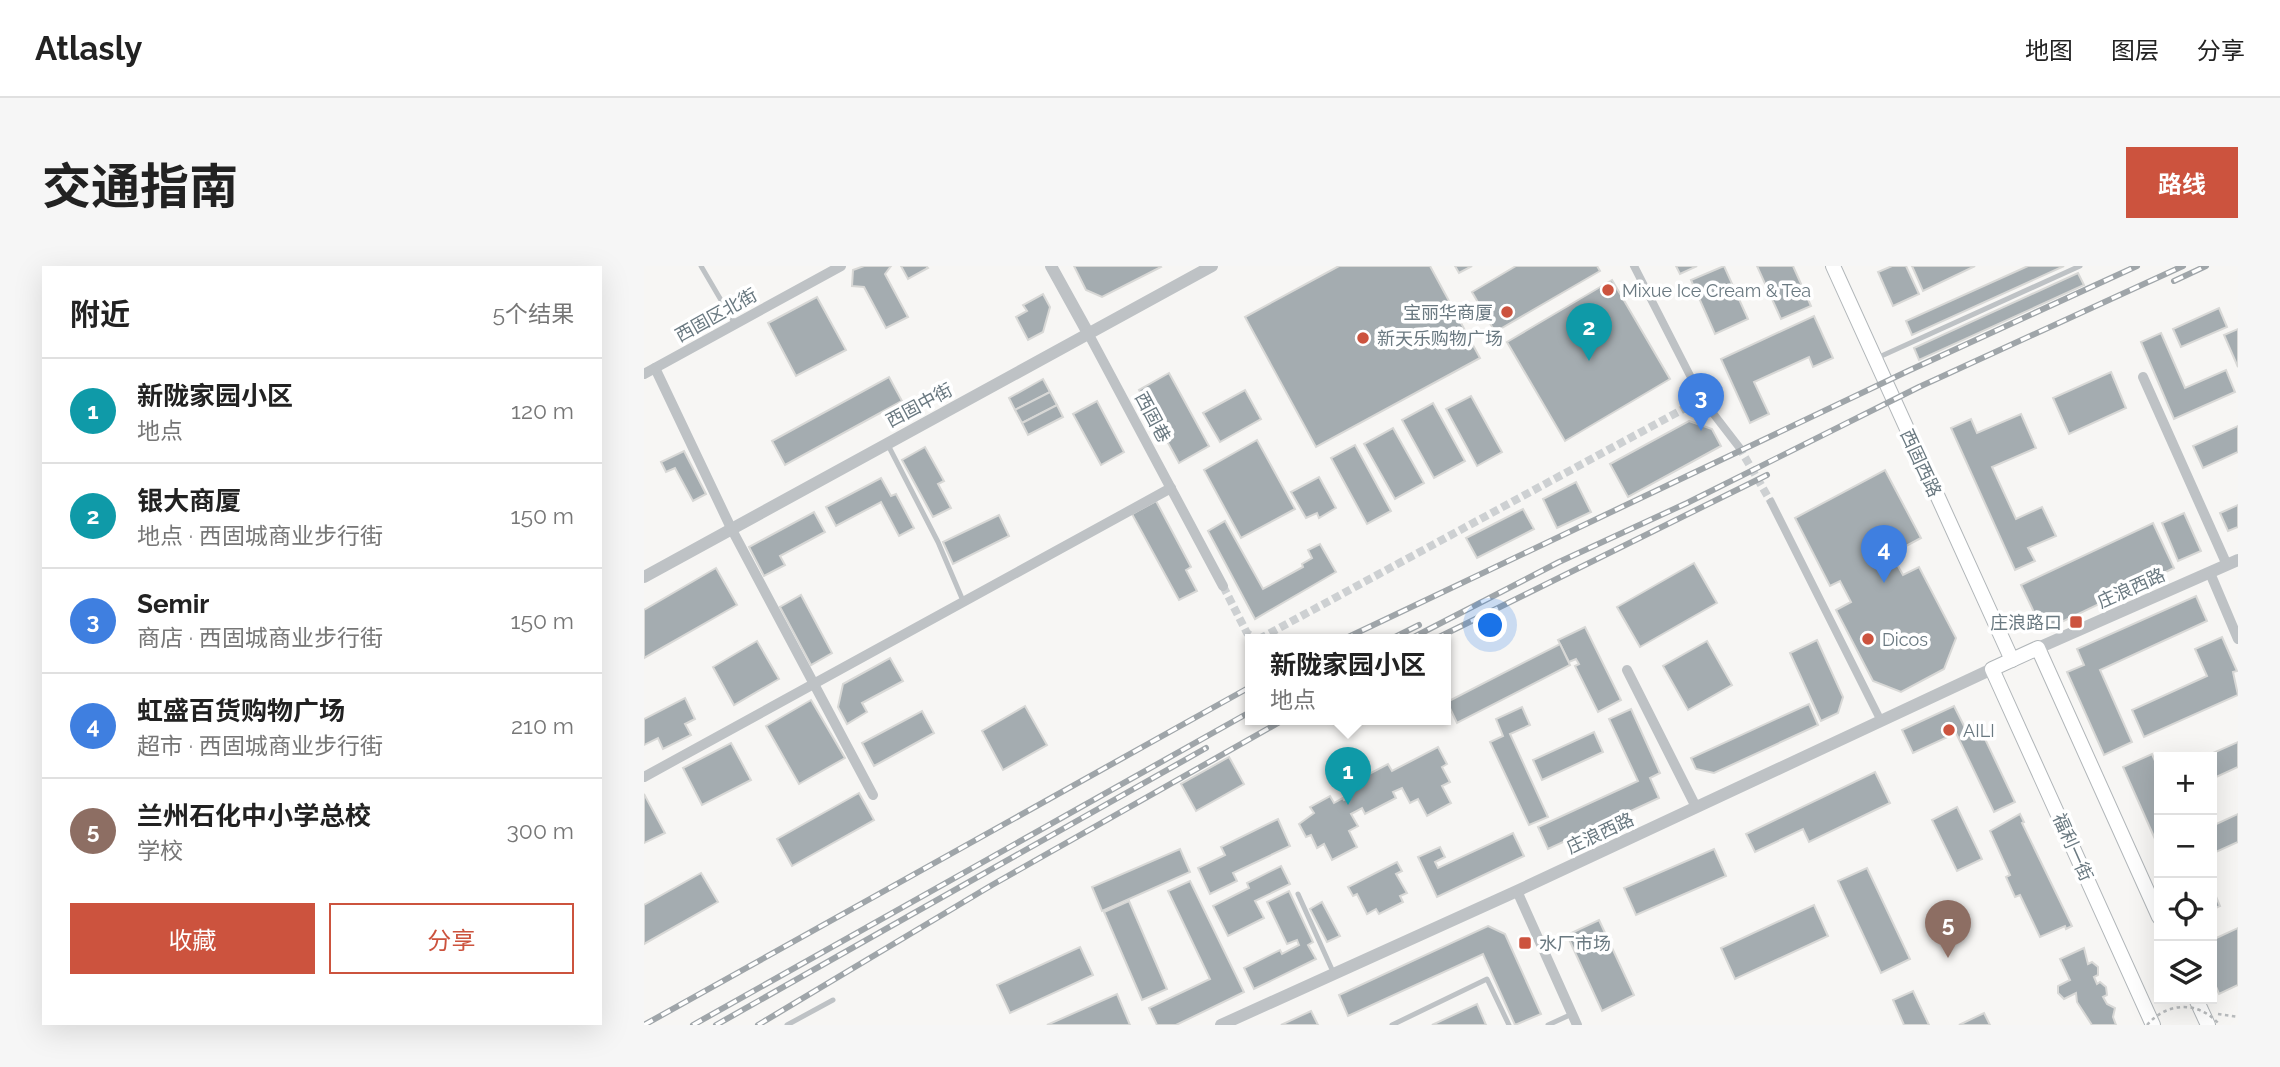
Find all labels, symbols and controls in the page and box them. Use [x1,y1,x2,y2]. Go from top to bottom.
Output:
text: Atlasly [35,29,142,68]
text: 地图 [2025,36,2073,65]
text: 图层 [2111,36,2159,65]
text: 分享 [2197,36,2245,65]
button: 路线 [2126,147,2238,218]
text: 交通指南 [42,158,238,215]
place label: Mixue Ice Cream & Tea [1622,280,1811,301]
marker: Mixue Ice Cream & Tea [1600,282,1616,298]
street label: 西固区北街 [672,284,760,346]
text: 附近 [70,297,130,332]
text: 5个结果 [492,300,574,327]
place label: 宝丽华商厦 [1403,302,1493,323]
pin: 2 [1566,303,1612,361]
marker: 宝丽华商厦 [1499,304,1515,320]
place label: 新天乐购物广场 [1377,328,1503,349]
marker: 新天乐购物广场 [1355,330,1371,346]
pin: 3 [1678,373,1724,431]
street label: 西固中街 [882,379,956,431]
text: 新陇家园小区 [137,381,293,411]
street label: 西固巷 [1131,388,1175,446]
text: 1 [87,397,99,424]
text: 120 m [511,397,574,424]
text: 地点 [137,417,183,444]
street label: 西固西路 [1896,426,1946,500]
text: 银大商厦 [137,486,241,516]
text: 2 [87,502,99,529]
text: 150 m [511,502,574,529]
text: 地点 · 西固城商业步行街 [137,522,383,549]
pin: 4 [1861,525,1907,583]
street label: 庄浪西路 [2094,564,2168,612]
text: Semir [137,589,209,619]
text: 3 [87,607,99,634]
text: 150 m [511,607,574,634]
your location [1473,608,1507,642]
place label: 庄浪路口 [1990,612,2062,633]
marker: 庄浪路口 [2068,614,2084,630]
text: 商店 · 西固城商业步行街 [137,624,383,651]
place label: Dicos [1882,629,1928,650]
marker: Dicos [1860,631,1876,647]
popup [1245,634,1451,725]
text: 新陇家园小区 [1270,650,1426,680]
text: 地点 [1270,686,1316,713]
text: 虹盛百货购物广场 [137,696,345,726]
text: 4 [86,712,100,739]
text: 210 m [511,712,574,739]
place label: AILI [1963,720,1995,741]
marker: AILI [1941,722,1957,738]
text: 超市 · 西固城商业步行街 [137,732,383,759]
pin: 1 [1325,747,1371,805]
map controls [2154,752,2217,1004]
button: + [2154,752,2217,815]
text: 兰州石化中小学总校 [137,801,371,831]
street label: 庄浪西路 [1563,808,1637,858]
street label: 福利一街 [2049,810,2097,884]
button: − [2154,815,2217,878]
text: 5 [87,817,99,844]
text: 300 m [507,817,574,844]
text: 学校 [137,837,183,864]
button: locate [2154,878,2217,941]
pin: 5 [1925,900,1971,958]
button: 收藏 [70,903,315,974]
button: 分享 [329,903,574,974]
place label: 水厂市场 [1539,933,1611,954]
marker: 水厂市场 [1517,935,1533,951]
button: layers [2154,941,2217,1004]

